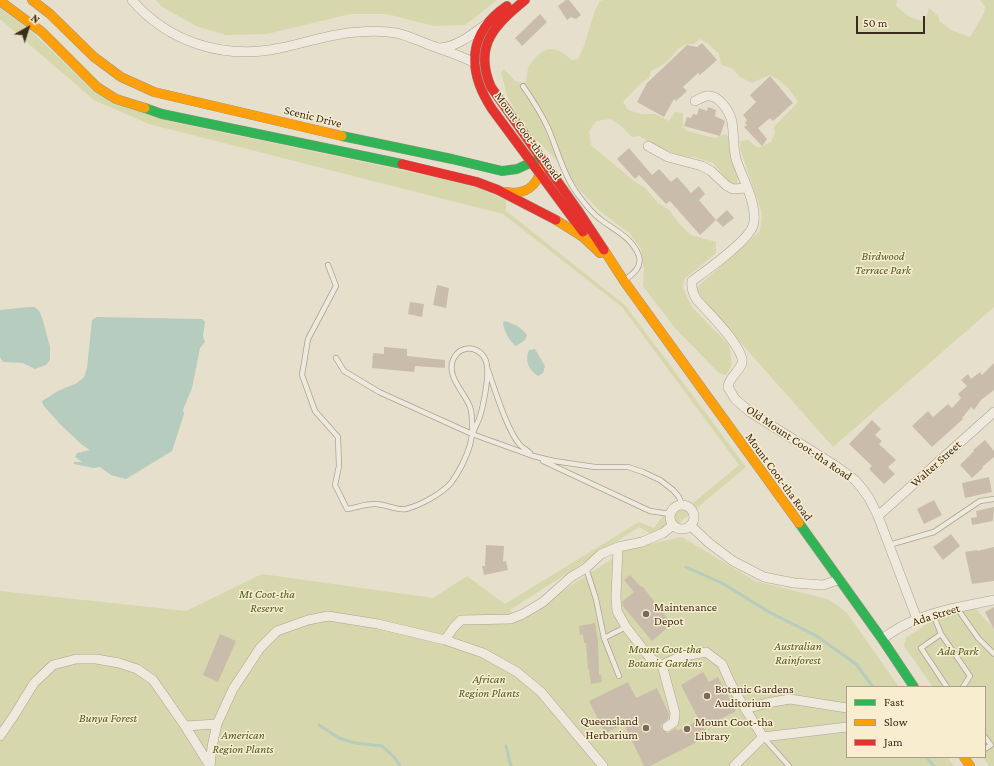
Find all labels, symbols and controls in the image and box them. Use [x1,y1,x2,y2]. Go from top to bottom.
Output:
north arrow [8,8,48,48]
scale bar [858,8,927,34]
text: N [29,12,42,26]
text: 50 m [863,16,887,30]
street label: Mount Coot-tha Road [491,89,565,183]
street label: Scenic Drive [283,103,343,131]
park label: Birdwood Terrace Park [855,249,911,277]
street label: Old Mount Coot-tha Road [743,402,855,484]
street label: Mount Coot-tha Road [742,430,816,524]
street label: Walter Street [908,438,964,490]
park label: Mt Coot-tha Reserve [239,587,295,615]
place label: Maintenance Depot [654,600,717,628]
street label: Ada Street [910,601,962,629]
marker: Maintenance Depot [641,609,651,619]
park label: Australian Rainforest [774,639,822,667]
park label: Mount Coot-tha Botanic Gardens [628,642,702,670]
park label: Ada Park [937,644,979,658]
park label: African Region Plants [459,672,519,700]
place label: Botanic Gardens Auditorium [715,682,794,710]
legend [846,686,986,758]
marker: Botanic Gardens Auditorium [702,691,712,701]
text: Fast [884,695,904,709]
park label: Bunya Forest [79,711,137,725]
place label: Queensland Herbarium [580,714,638,742]
place label: Mount Coot-tha Library [695,715,773,743]
text: Slow [884,715,908,729]
marker: Queensland Herbarium [641,723,651,733]
marker: Mount Coot-tha Library [682,724,692,734]
park label: American Region Plants [213,728,273,756]
text: Jam [884,735,903,749]

